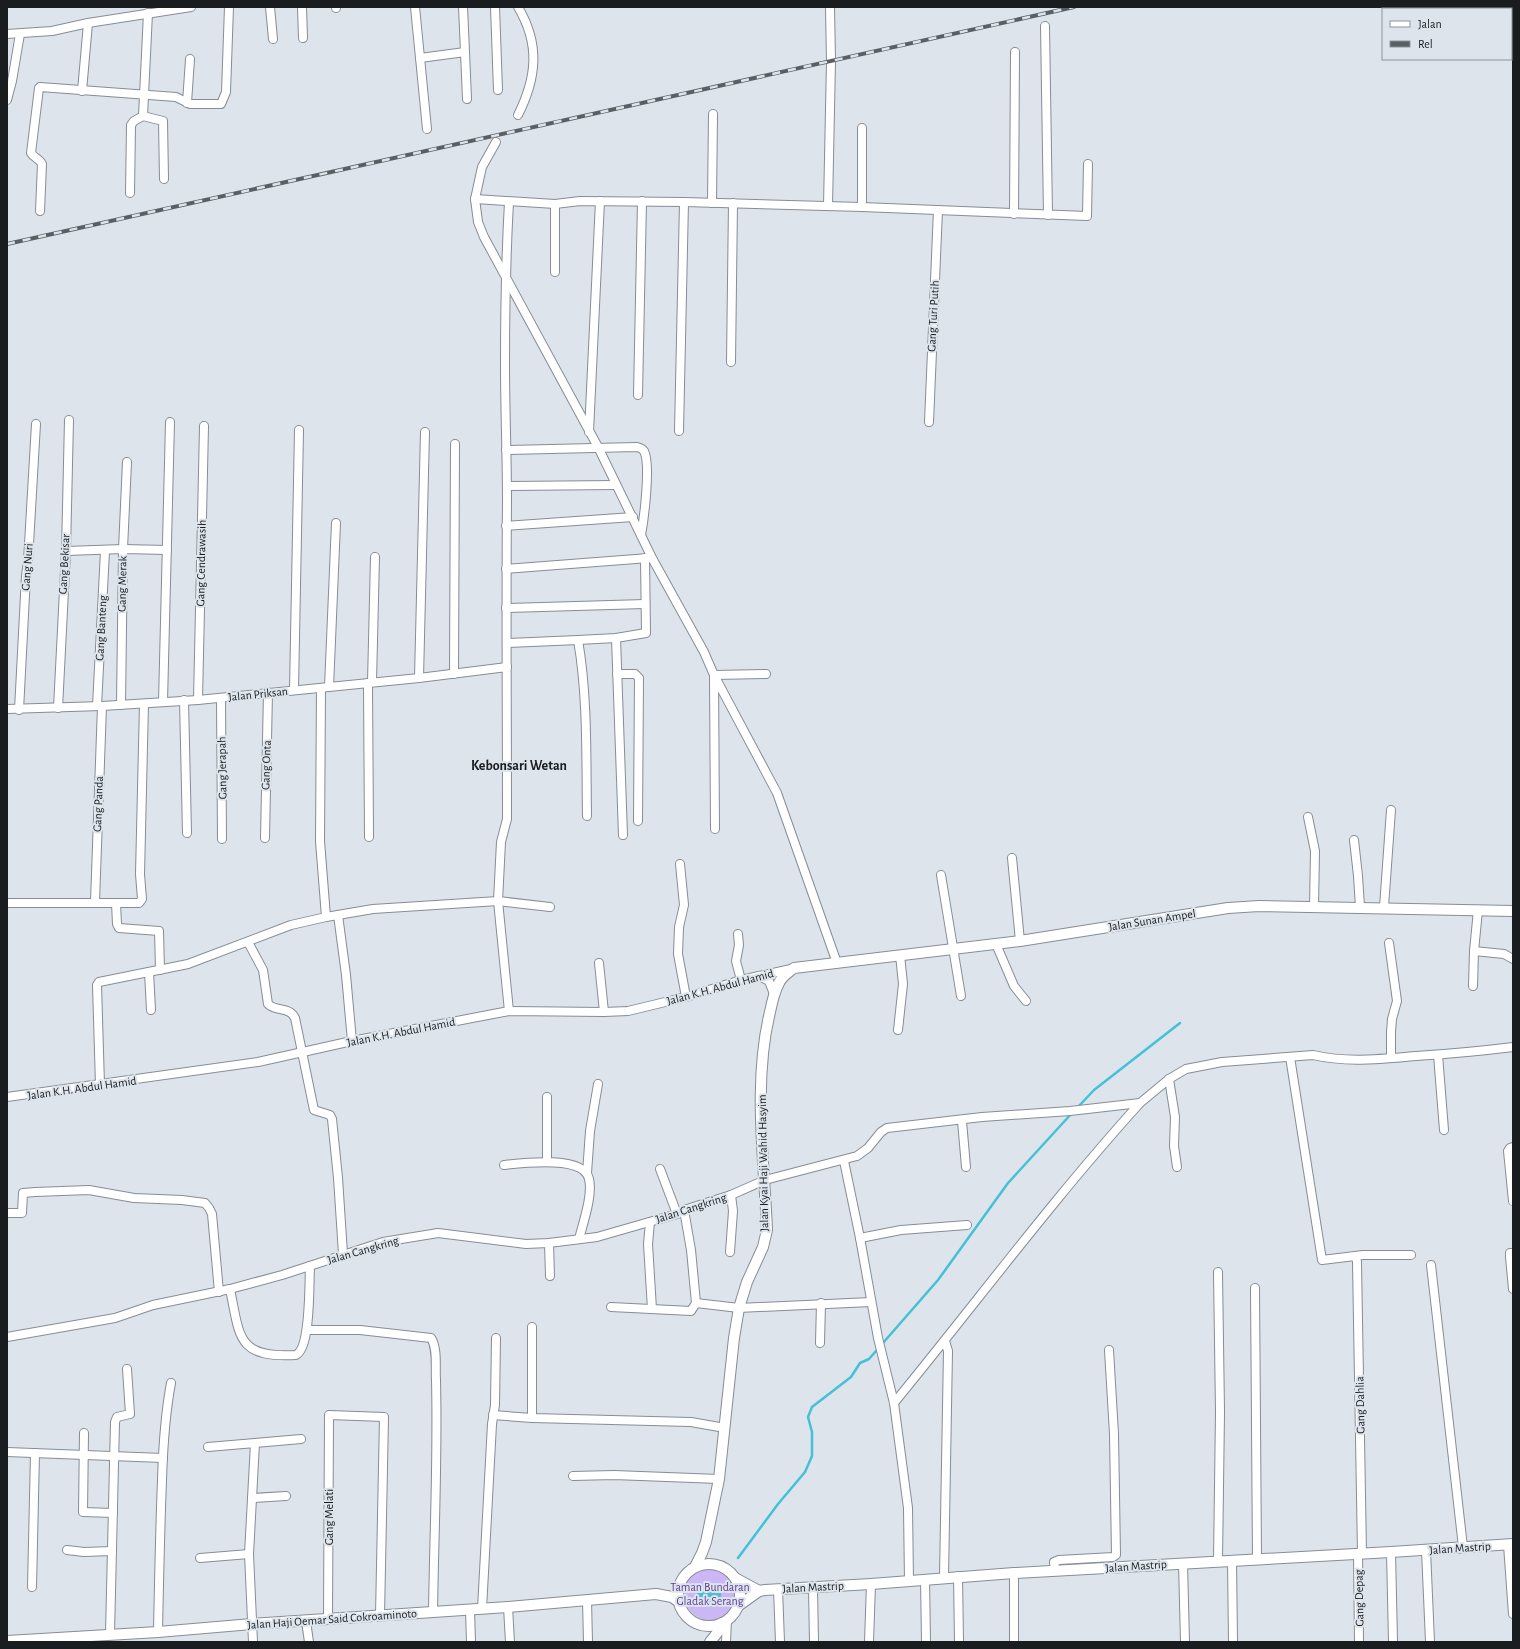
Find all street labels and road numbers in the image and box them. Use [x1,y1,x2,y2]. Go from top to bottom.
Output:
street label: Gang Turi Putih [925,280,941,352]
street label: Gang Cendrawasih [194,520,208,606]
street label: Gang Bekisar [56,533,72,595]
street label: Gang Nuri [19,543,35,591]
street label: Gang Merak [116,555,128,612]
street label: Gang Banteng [93,595,109,661]
street label: Jalan Priksan [228,685,288,703]
street label: Gang Jerapah [215,737,229,799]
street label: Gang Onta [259,740,273,790]
street label: Gang Panda [91,775,105,832]
street label: Jalan Sunan Ampel [1108,907,1196,933]
street label: Jalan K.H. Abdul Hamid [665,967,775,1007]
street label: Jalan K.H. Abdul Hamid [346,1016,456,1048]
street label: Jalan K.H. Abdul Hamid [27,1074,137,1102]
street label: Jalan Kyai Haji Wahid Hasyim [756,1094,771,1232]
street label: Jalan Cangkring [654,1191,728,1225]
street label: Jalan Cangkring [326,1234,400,1266]
street label: Gang Dahlia [1353,1376,1367,1434]
street label: Gang Melati [323,1489,335,1545]
street label: Jalan Mastrip [1429,1540,1491,1556]
street label: Jalan Mastrip [1105,1558,1167,1574]
street label: Gang Depag [1352,1569,1365,1627]
street label: Jalan Mastrip [782,1579,844,1595]
street label: Jalan Haji Oemar Said Cokroaminoto [247,1607,417,1632]

